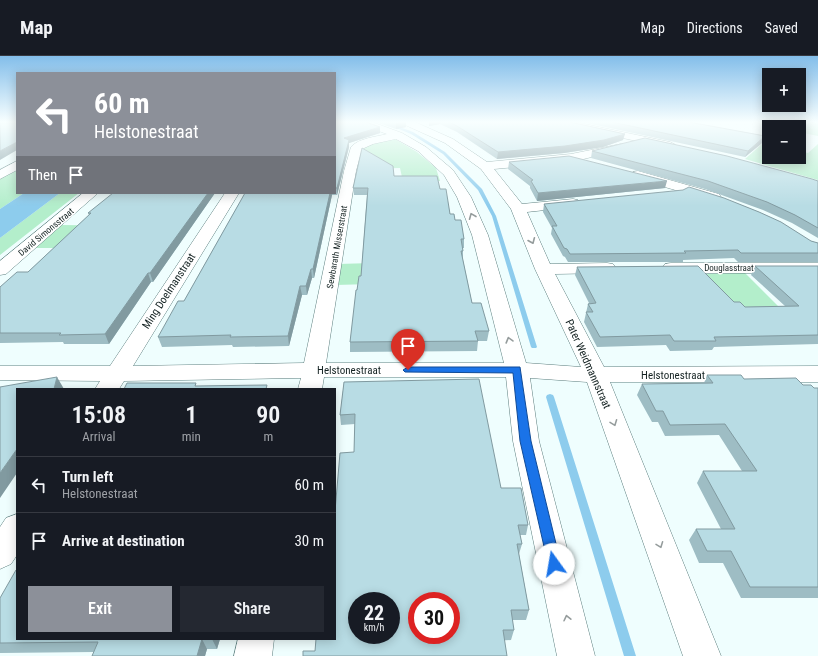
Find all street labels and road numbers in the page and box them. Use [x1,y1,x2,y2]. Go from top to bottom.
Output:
street label: Sewbarath Misserstraat [325,204,349,289]
street label: David Simonsstraat [16,206,76,258]
street label: Ming Doelmanstraat [140,251,198,331]
street label: Douglasstraat [704,263,754,273]
street label: Pater Weidmannstraat [562,317,614,411]
street label: Helstonestraat [317,364,381,377]
street label: Helstonestraat [641,369,705,382]

